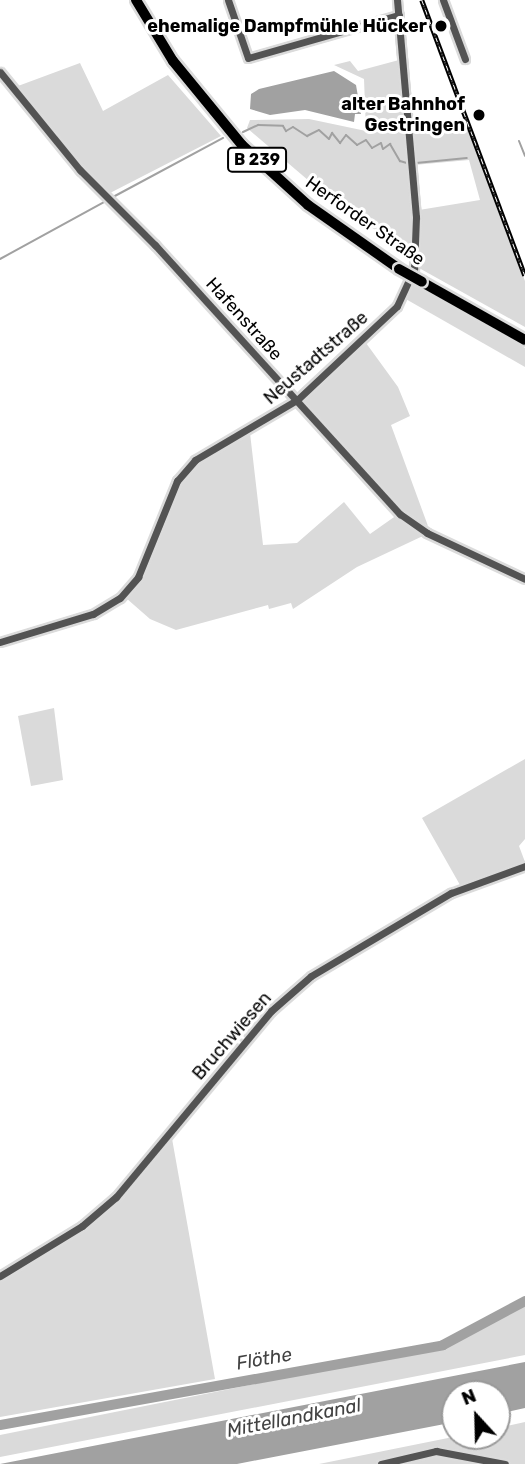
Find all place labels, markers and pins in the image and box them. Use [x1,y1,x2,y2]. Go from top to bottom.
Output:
place label: ehemalige Dampfmühle Hücker [147,15,427,37]
marker: ehemalige Dampfmühle Hücker [433,18,449,34]
place label: alter Bahnhof Gestringen [341,94,465,136]
marker: alter Bahnhof Gestringen [471,107,487,123]

